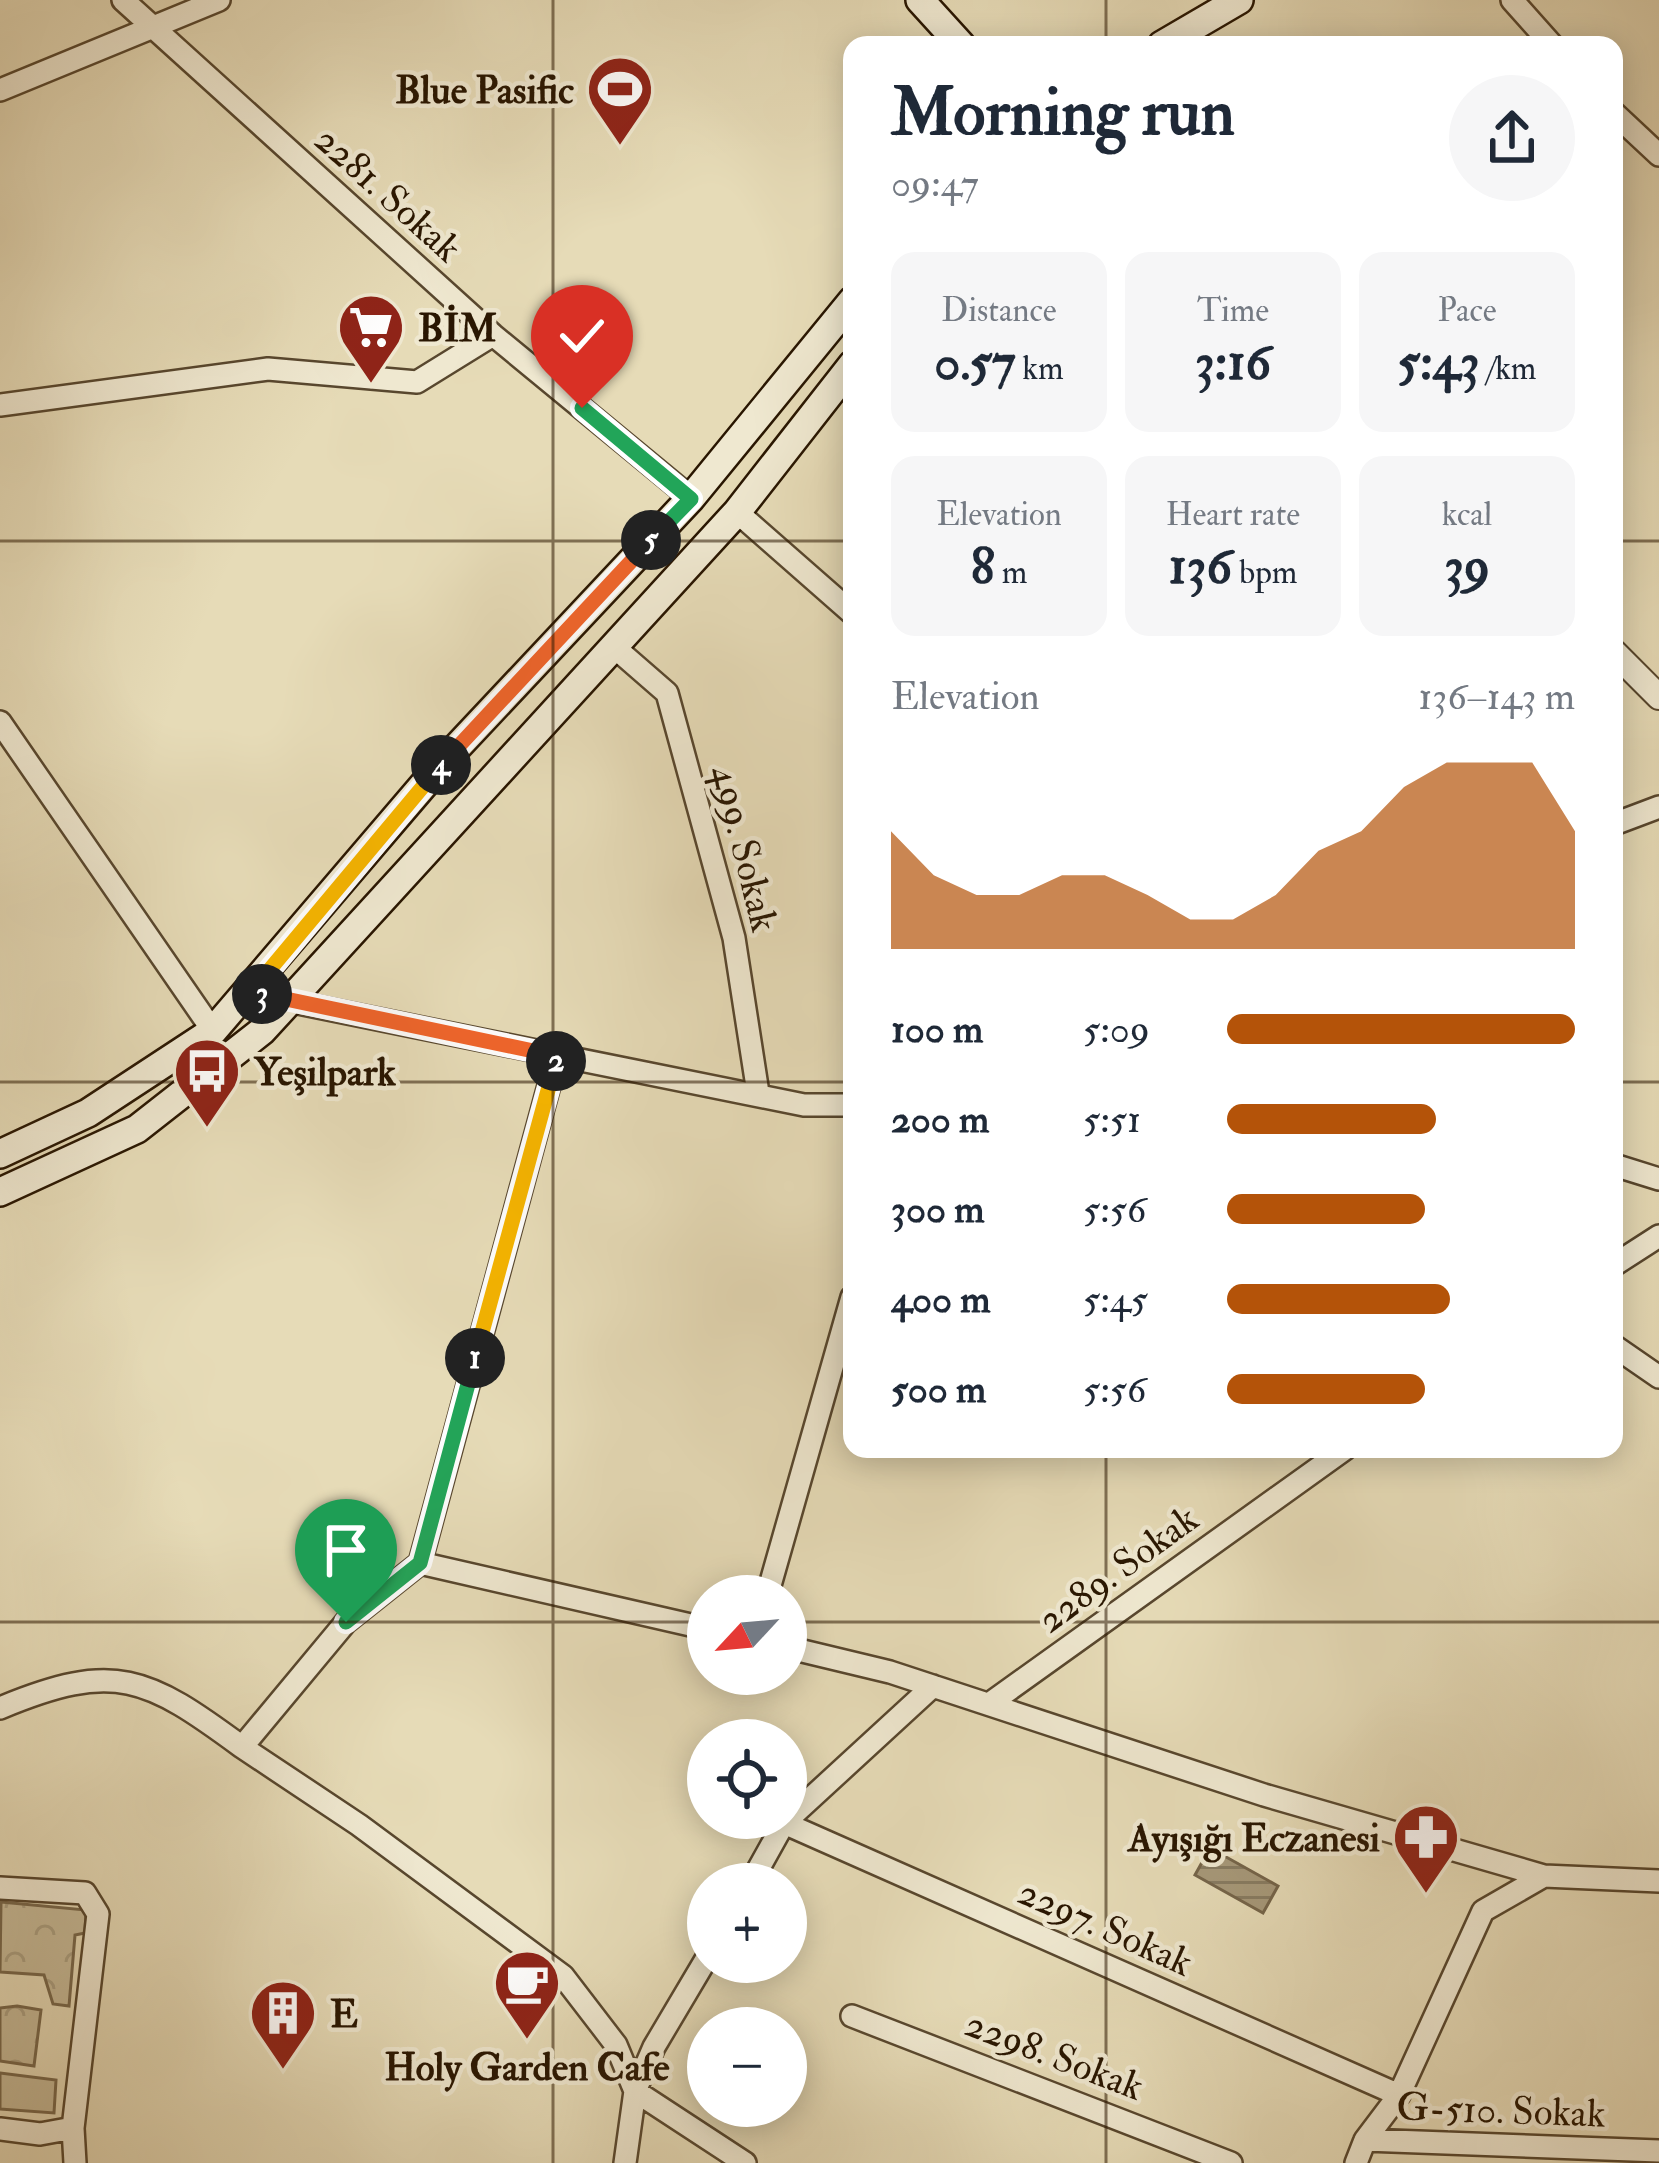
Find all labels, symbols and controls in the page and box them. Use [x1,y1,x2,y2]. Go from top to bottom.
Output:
sports icon: Blue Pasific [585,54,655,148]
place label: Blue Pasific [395,66,574,115]
text: Morning run [891,72,1235,155]
button: share [1449,75,1575,201]
street label: 2281. Sokak [304,115,472,273]
text: 09:47 [891,159,979,208]
pin [531,285,633,408]
text: Distance [941,290,1057,331]
text: Time [1197,290,1269,331]
text: Pace [1437,290,1497,331]
supermarket icon: BİM [336,292,406,386]
icon: check [549,303,615,369]
place label: BİM [418,304,497,353]
text: 0.57 [934,331,1015,395]
text: 3:16 [1195,331,1271,395]
text: 5:43 [1398,331,1480,395]
text: km [1015,348,1064,389]
text: /km [1480,348,1536,389]
text: Elevation [936,494,1062,535]
text: Heart rate [1166,494,1300,535]
text: kcal [1442,494,1492,535]
pin: 5 [621,510,681,570]
text: 5 [644,519,658,560]
text: 8 [971,535,995,599]
text: 136 [1169,535,1232,599]
text: 39 [1444,535,1490,599]
text: m [995,552,1027,593]
text: bpm [1232,552,1297,593]
text: Elevation [891,672,1040,721]
text: 136–143 m [1418,672,1575,721]
pin: 4 [411,735,471,795]
text: 4 [432,744,450,785]
street label: 499. Sokak [700,760,789,937]
pin: 3 [232,964,292,1024]
text: 3 [256,973,268,1014]
text: 100 m [891,1005,983,1054]
text: 5:09 [1083,1005,1150,1054]
pin: 2 [526,1031,586,1091]
bus stop icon: Yeşilpark [172,1036,242,1130]
text: 2 [548,1040,564,1081]
place label: Yeşilpark [253,1048,396,1097]
text: 200 m [891,1095,989,1144]
text: 5:51 [1083,1095,1141,1144]
text: 300 m [891,1185,984,1234]
text: 5:56 [1083,1185,1146,1234]
text: 400 m [891,1275,990,1324]
text: 5:45 [1083,1275,1148,1324]
pin: 1 [445,1328,505,1388]
text: 1 [469,1337,481,1378]
text: 500 m [891,1365,986,1414]
text: 5:56 [1083,1365,1146,1414]
street label: 2289. Sokak [1028,1494,1208,1644]
pin [295,1499,397,1622]
icon: arrive [313,1517,379,1583]
north arrow [687,1575,807,1695]
map controls [687,1575,807,2127]
button: locate [687,1719,807,1839]
pharmacy icon: Ayışığı Eczanesi [1391,1802,1461,1896]
place label: Ayışığı Eczanesi [1126,1814,1381,1863]
button: + [687,1863,807,1983]
street label: 2297. Sokak [1011,1867,1200,1988]
cafe icon: Holy Garden Cafe [492,1948,562,2042]
building icon: E [248,1978,318,2072]
place label: E [330,1990,358,2039]
street label: 2298. Sokak [958,1999,1151,2112]
button: − [687,2007,807,2127]
place label: Holy Garden Cafe [384,2043,670,2092]
street label: G-510. Sokak [1396,2082,1607,2139]

